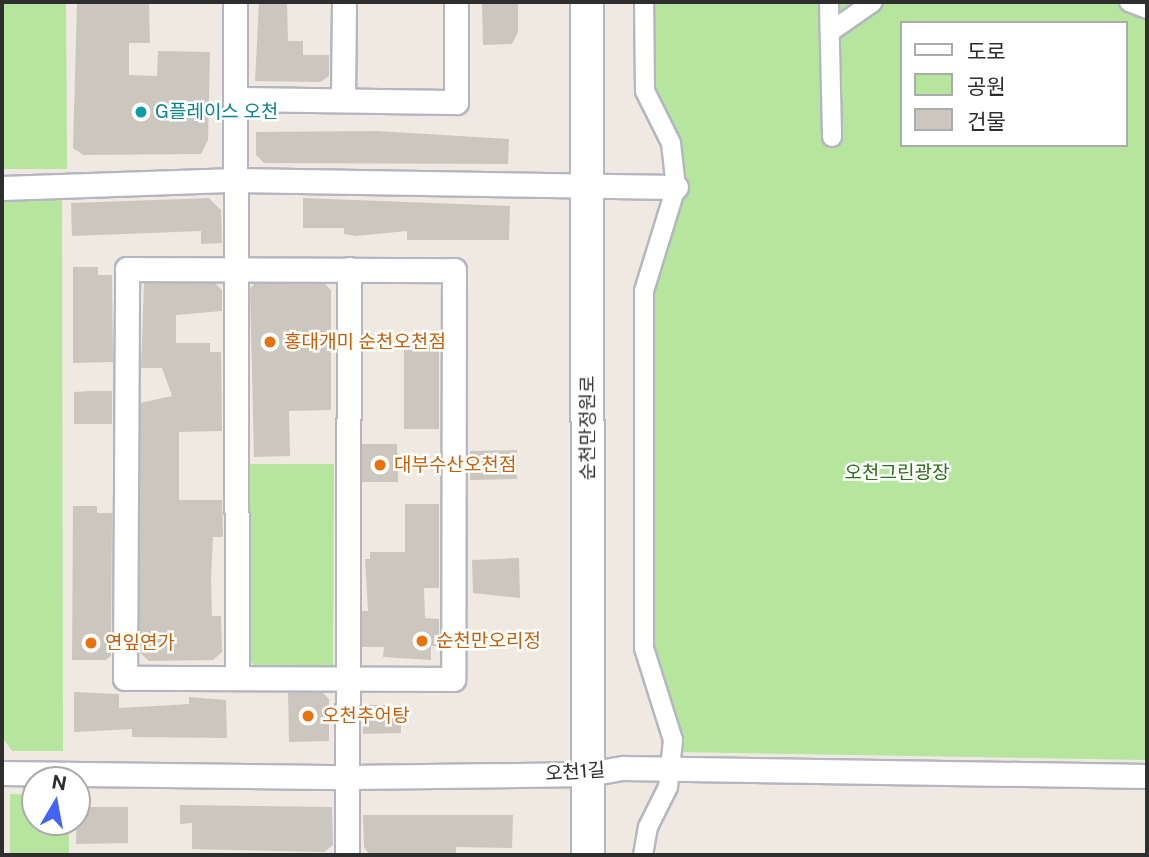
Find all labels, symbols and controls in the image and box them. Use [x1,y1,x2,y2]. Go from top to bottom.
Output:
legend [900,21,1128,147]
text: 도로 [967,39,1006,64]
text: 공원 [967,74,1006,99]
place label: G플레이스 오천 [155,101,278,123]
marker: G플레이스 오천 [133,104,149,120]
text: 건물 [967,109,1006,134]
place label: 홍대개미 순천오천점 [284,331,446,353]
marker: 홍대개미 순천오천점 [262,334,278,350]
street label: 순천만정원로 [577,376,599,480]
place label: 대부수산오천점 [394,454,516,476]
marker: 대부수산오천점 [372,457,388,473]
park label: 오천그린광장 [845,462,949,484]
place label: 순천만오리정 [436,630,541,652]
place label: 연잎연가 [105,632,175,654]
marker: 순천만오리정 [414,633,430,649]
marker: 연잎연가 [83,635,99,651]
place label: 오천추어탕 [322,705,409,727]
marker: 오천추어탕 [300,708,316,724]
street label: 오천1길 [544,759,606,785]
north arrow [21,766,91,836]
text: N [50,770,69,794]

